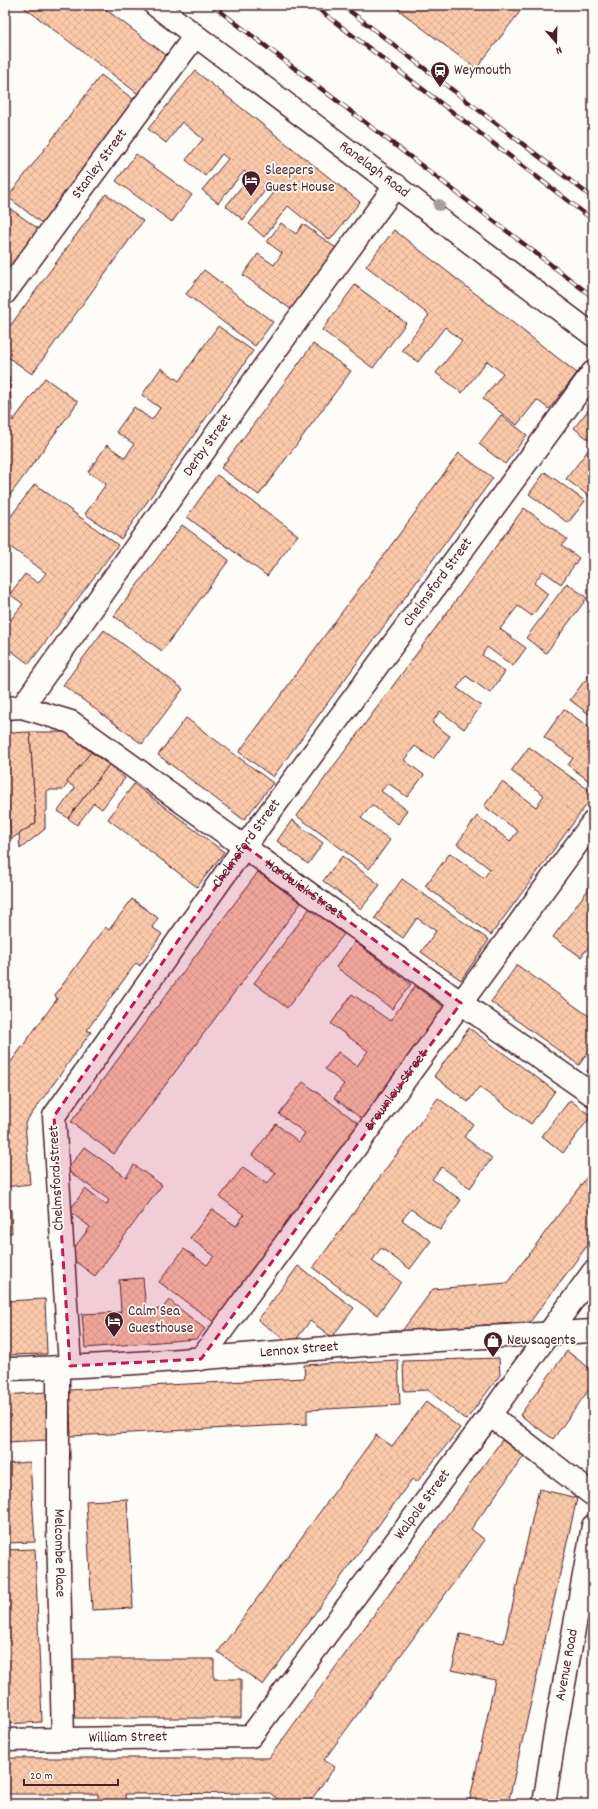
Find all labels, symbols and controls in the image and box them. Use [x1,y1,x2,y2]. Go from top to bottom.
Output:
north arrow [536,22,576,62]
text: N [553,41,564,58]
station icon: Weymouth [429,60,451,88]
place label: Weymouth [454,60,511,82]
street label: Stanley Street [67,124,134,204]
street label: Ranelagh Road [334,136,414,204]
place label: Sleepers Guest House [265,160,335,199]
hotel icon: Sleepers Guest House [240,169,262,197]
street label: Derby Street [178,409,238,481]
street label: Chelmsford Street [398,533,479,632]
street label: Chelmsford Street [207,794,287,893]
street label: Hardwick Street [260,854,348,926]
street label: Brownlow Street [360,1045,434,1136]
street label: Chelmsford Street [43,1124,71,1231]
place label: Calm Sea Guesthouse [128,1301,194,1340]
hotel icon: Calm Sea Guesthouse [103,1310,125,1338]
shop icon: Newsagents [482,1330,504,1358]
place label: Newsagents [507,1330,576,1352]
street label: Lennox Street [259,1336,340,1365]
street label: Walpole Street [389,1465,457,1545]
street label: Melcombe Place [47,1509,71,1598]
street label: Avenue Road [550,1627,585,1703]
street label: William Street [89,1726,168,1750]
scale bar [24,1761,118,1787]
text: 20 m [30,1768,53,1785]

